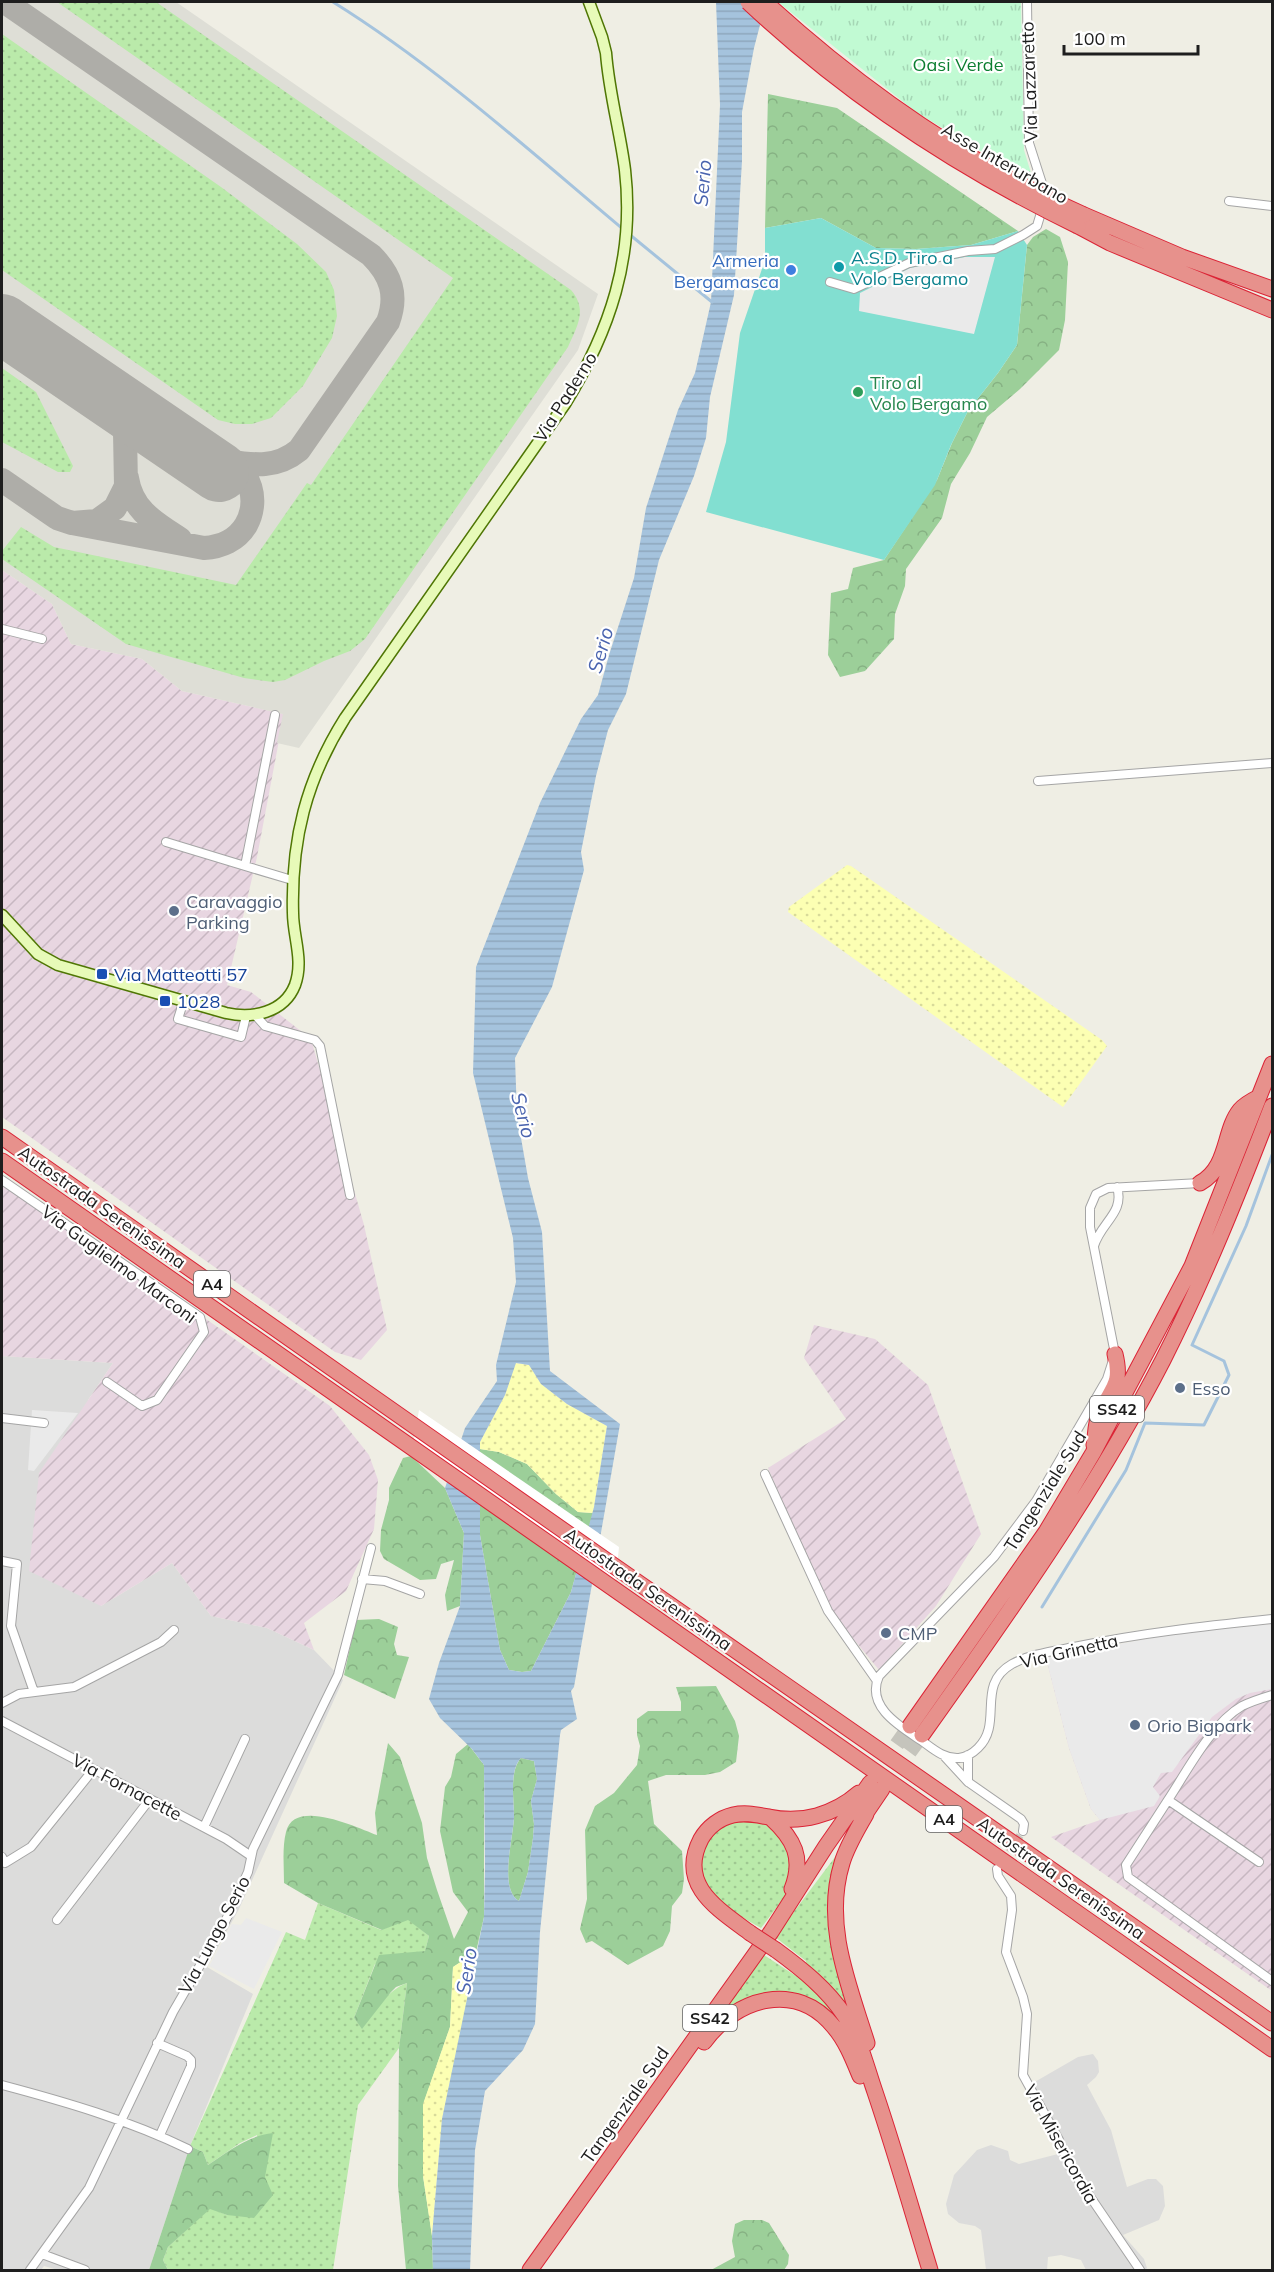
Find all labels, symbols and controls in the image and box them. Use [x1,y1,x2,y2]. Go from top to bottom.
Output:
scale bar [1064,18,1198,56]
street label: Via Lazzaretto [1015,21,1043,143]
text: 100 m [1073,27,1126,50]
park label: Oasi Verde [913,53,1003,76]
street label: Asse Interurbano [938,117,1072,209]
water label: Serio [688,159,716,207]
place label: A.S.D. Tiro a Volo Bergamo [851,246,968,290]
place label: Armeria Bergamasca [674,249,779,293]
marker: A.S.D. Tiro a Volo Bergamo [832,260,846,274]
marker: Armeria Bergamasca [784,263,798,277]
street label: Via Paderno [528,347,602,447]
place label: Tiro al Volo Bergamo [870,371,987,415]
marker: Tiro al Volo Bergamo [851,385,865,399]
water label: Serio [582,624,618,676]
place label: Caravaggio Parking [186,890,282,934]
marker: Caravaggio Parking [167,904,181,918]
place label: Via Matteotti 57 [114,963,248,986]
marker: Via Matteotti 57 [95,967,109,981]
place label: 1028 [177,990,220,1013]
marker: 1028 [158,994,172,1008]
water label: Serio [506,1089,542,1141]
street label: Autostrada Serenissima [14,1140,190,1274]
street label: Via Guglielmo Marconi [37,1200,201,1328]
road number: A4 [194,1271,230,1297]
place label: Esso [1192,1377,1231,1400]
marker: Esso [1173,1381,1187,1395]
road number: SS42 [1090,1396,1144,1422]
street label: Tangenziale Sud [999,1427,1091,1555]
street label: Autostrada Serenissima [560,1522,736,1656]
place label: CMP [898,1622,937,1645]
marker: CMP [879,1626,893,1640]
street label: Via Grinetta [1018,1629,1120,1673]
place label: Orio Bigpark [1147,1714,1252,1737]
marker: Orio Bigpark [1128,1718,1142,1732]
street label: Via Fornacette [68,1748,186,1826]
road number: A4 [926,1806,962,1832]
street label: Autostrada Serenissima [973,1811,1149,1945]
street label: Via Lungo Serio [173,1872,255,1998]
water label: Serio [450,1946,482,1996]
road number: SS42 [683,2005,737,2031]
street label: Tangenziale Sud [576,2042,674,2168]
street label: Via Misericordia [1019,2080,1103,2208]

